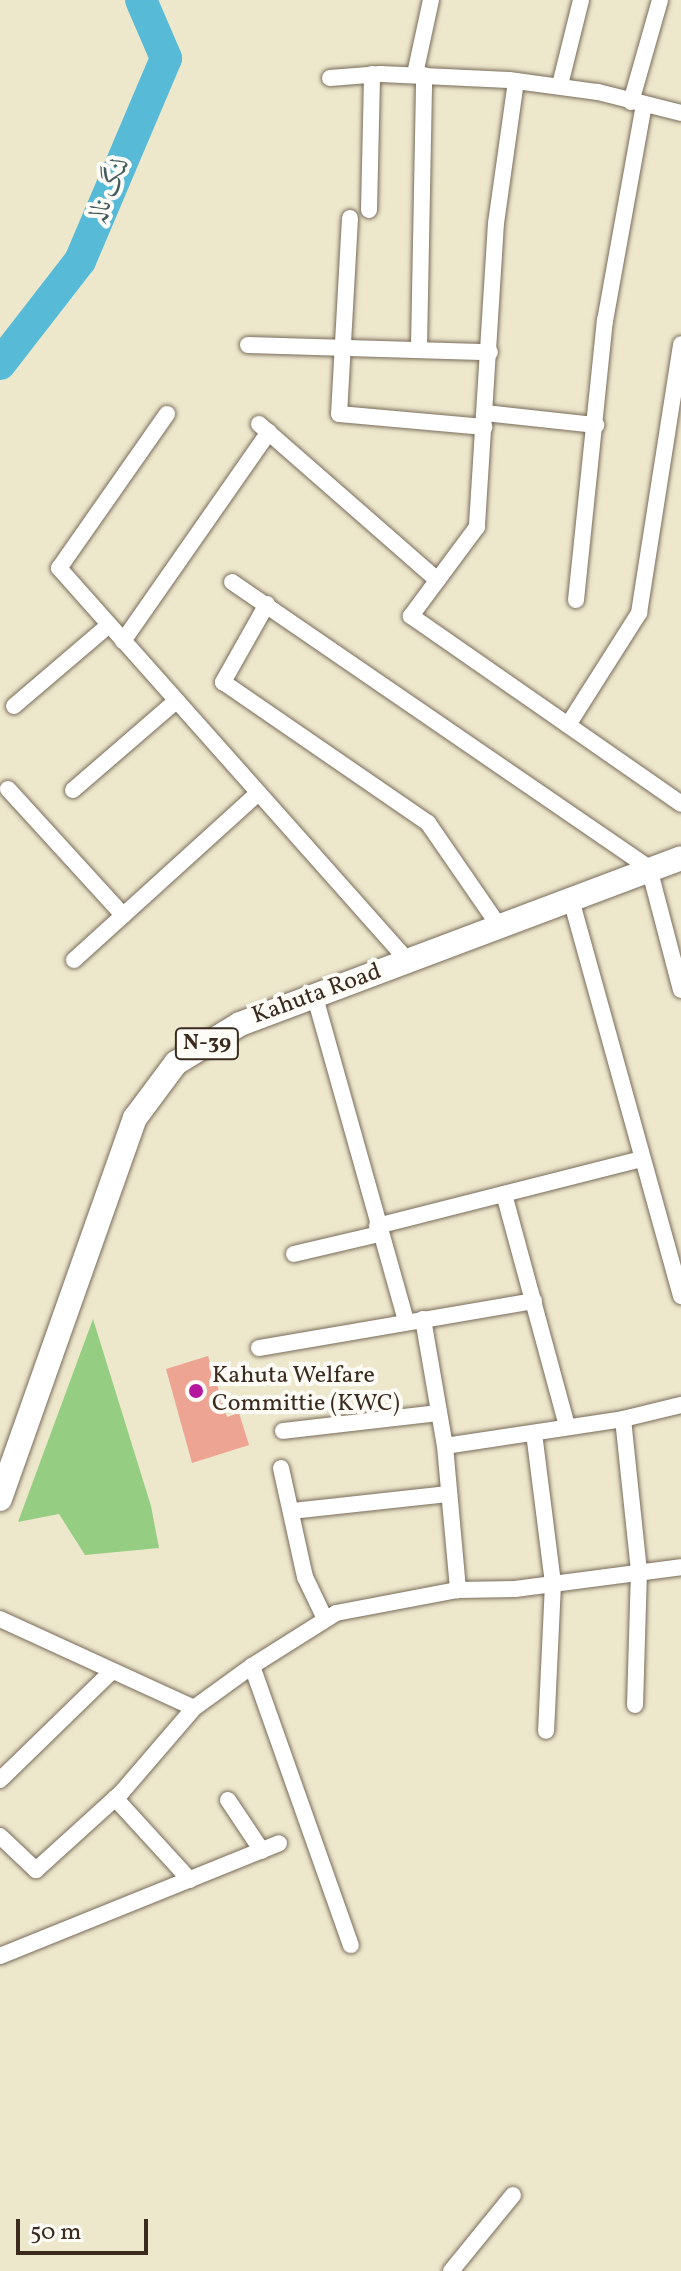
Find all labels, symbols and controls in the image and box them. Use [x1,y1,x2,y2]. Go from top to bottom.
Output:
water label: لنگ نالہ [82,153,138,229]
street label: Kahuta Road [248,958,386,1032]
road number: N-39 [173,1026,241,1062]
place label: Kahuta Welfare Committie (KWC) [212,1363,400,1419]
marker: Kahuta Welfare Committie (KWC) [187,1382,205,1400]
scale bar [20,2203,152,2253]
text: 50 m [30,2216,82,2250]

